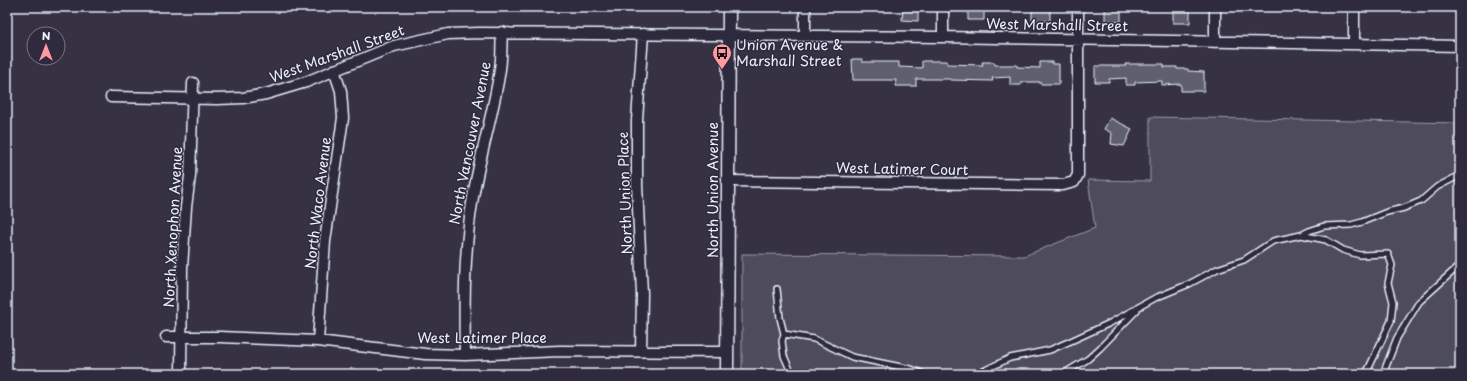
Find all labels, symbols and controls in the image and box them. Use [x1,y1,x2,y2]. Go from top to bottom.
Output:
street label: West Marshall Street [986,13,1128,36]
street label: West Marshall Street [266,19,407,88]
north arrow [26,26,66,66]
text: N [42,27,51,44]
place label: Union Avenue & Marshall Street [736,34,843,71]
bus stop icon: Union Avenue & Marshall Street [711,42,733,70]
street label: North Vancouver Avenue [443,59,496,226]
street label: North Union Avenue [702,122,723,258]
street label: North Union Place [612,131,637,255]
street label: North Waco Avenue [299,135,336,270]
street label: North Xenophon Avenue [158,146,187,308]
street label: West Latimer Court [836,157,969,180]
street label: West Latimer Place [417,327,547,348]

